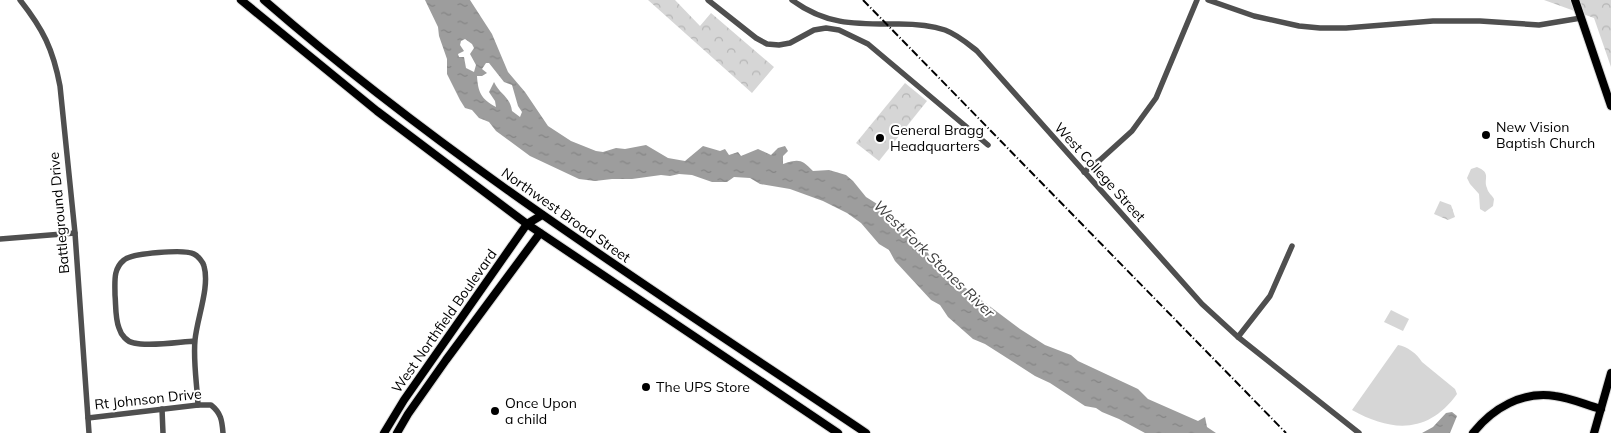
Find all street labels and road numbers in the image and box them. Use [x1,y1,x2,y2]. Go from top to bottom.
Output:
street label: West College Street [1051,119,1149,225]
street label: Battleground Drive [45,151,73,275]
street label: Northwest Broad Street [498,164,634,267]
street label: West Northfield Boulevard [387,246,501,396]
street label: Rt Johnson Drive [93,384,203,414]

